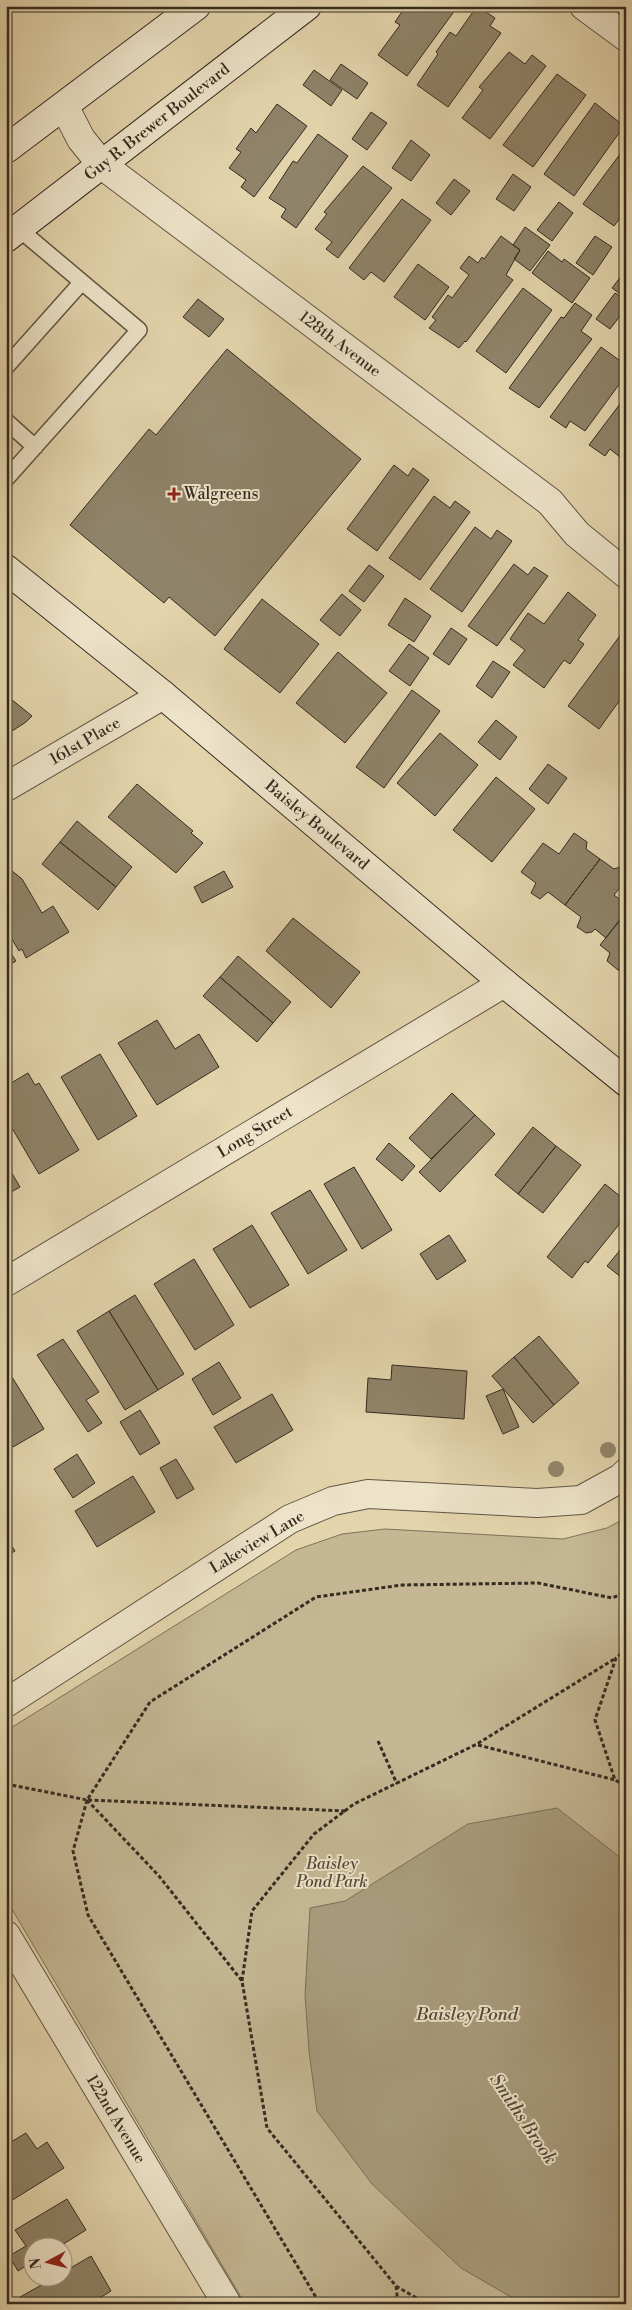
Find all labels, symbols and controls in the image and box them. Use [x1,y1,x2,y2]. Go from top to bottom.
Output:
street label: Guy R. Brewer Boulevard [80,59,234,185]
street label: 128th Avenue [295,307,385,381]
place label: Walgreens [183,484,258,504]
marker: Walgreens [168,488,180,500]
street label: 161st Place [46,713,124,769]
street label: Baisley Boulevard [260,775,373,874]
street label: Long Street [214,1102,297,1162]
street label: Lakeview Lane [206,1506,308,1578]
park label: Baisley Pond Park [295,1854,368,1892]
water label: Baisley Pond [415,2003,519,2026]
water label: Smiths Brook [484,2069,562,2169]
street label: 122nd Avenue [82,2071,150,2167]
north arrow [22,2238,72,2288]
text: N [26,2257,46,2270]

